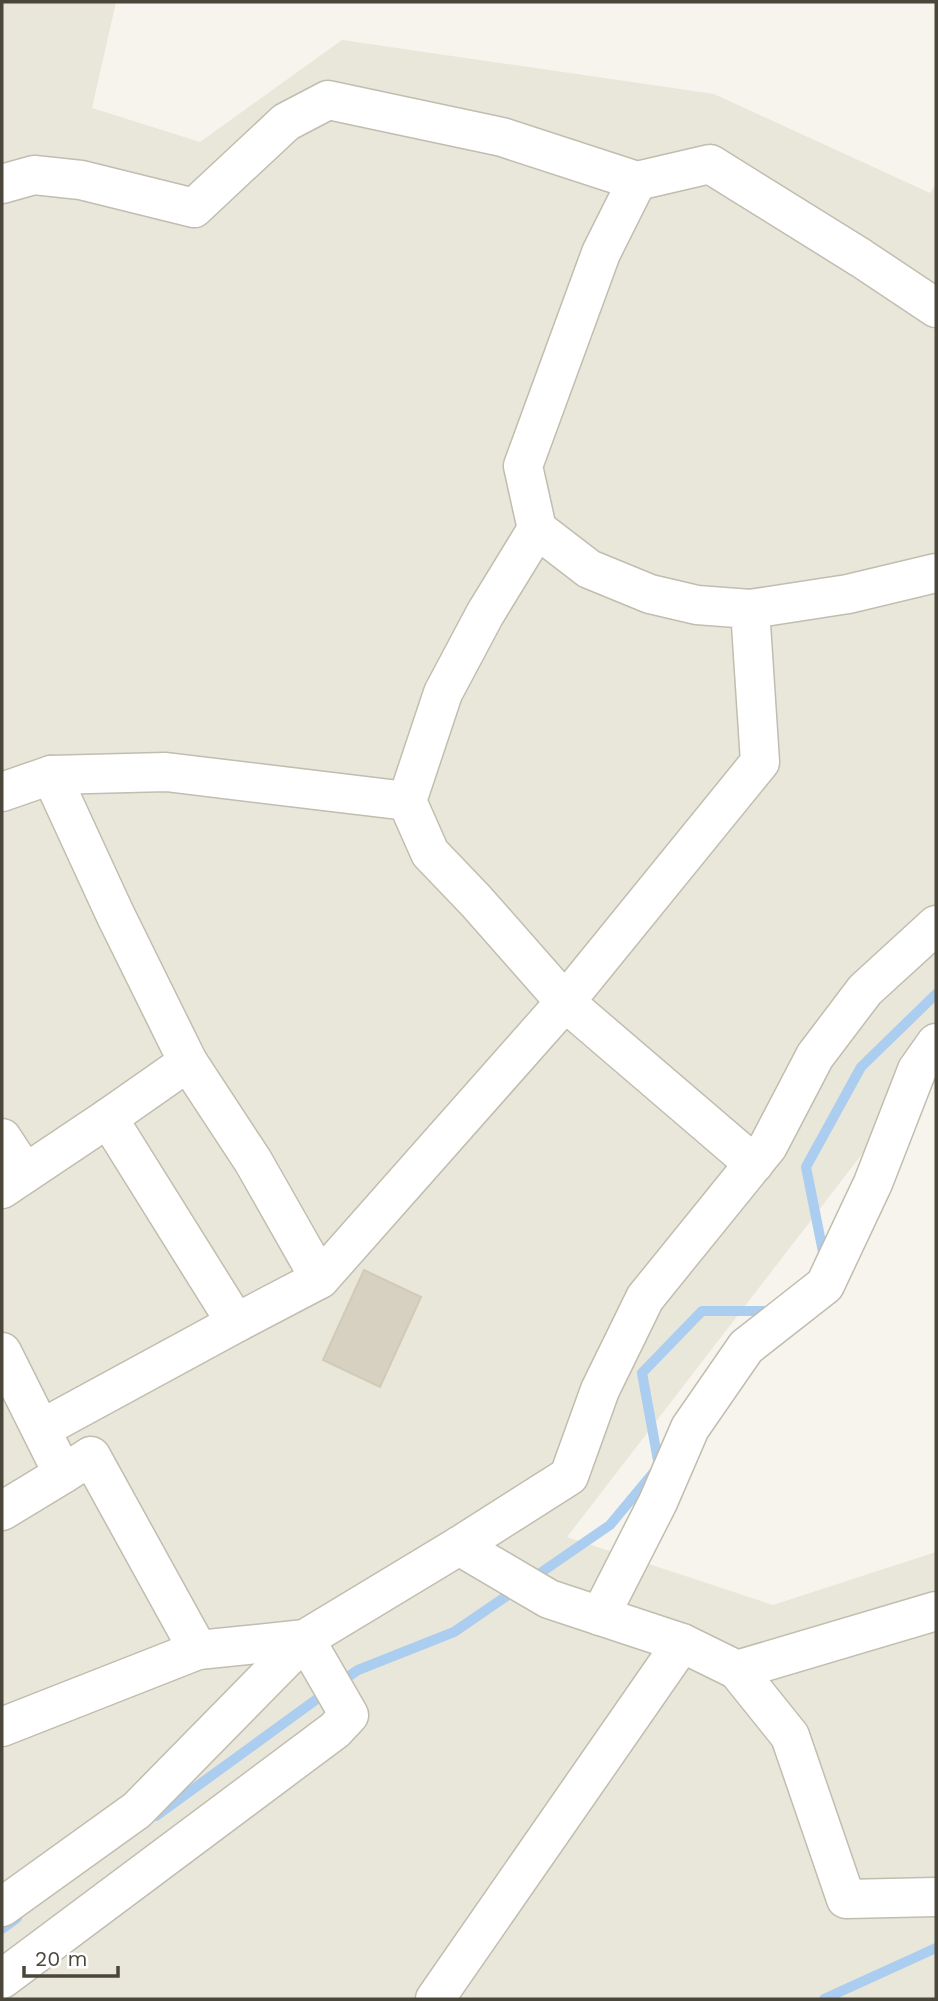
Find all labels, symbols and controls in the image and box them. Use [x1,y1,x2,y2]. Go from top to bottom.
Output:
scale bar [24,1934,119,1978]
text: 20 m [35,1946,87,1971]

